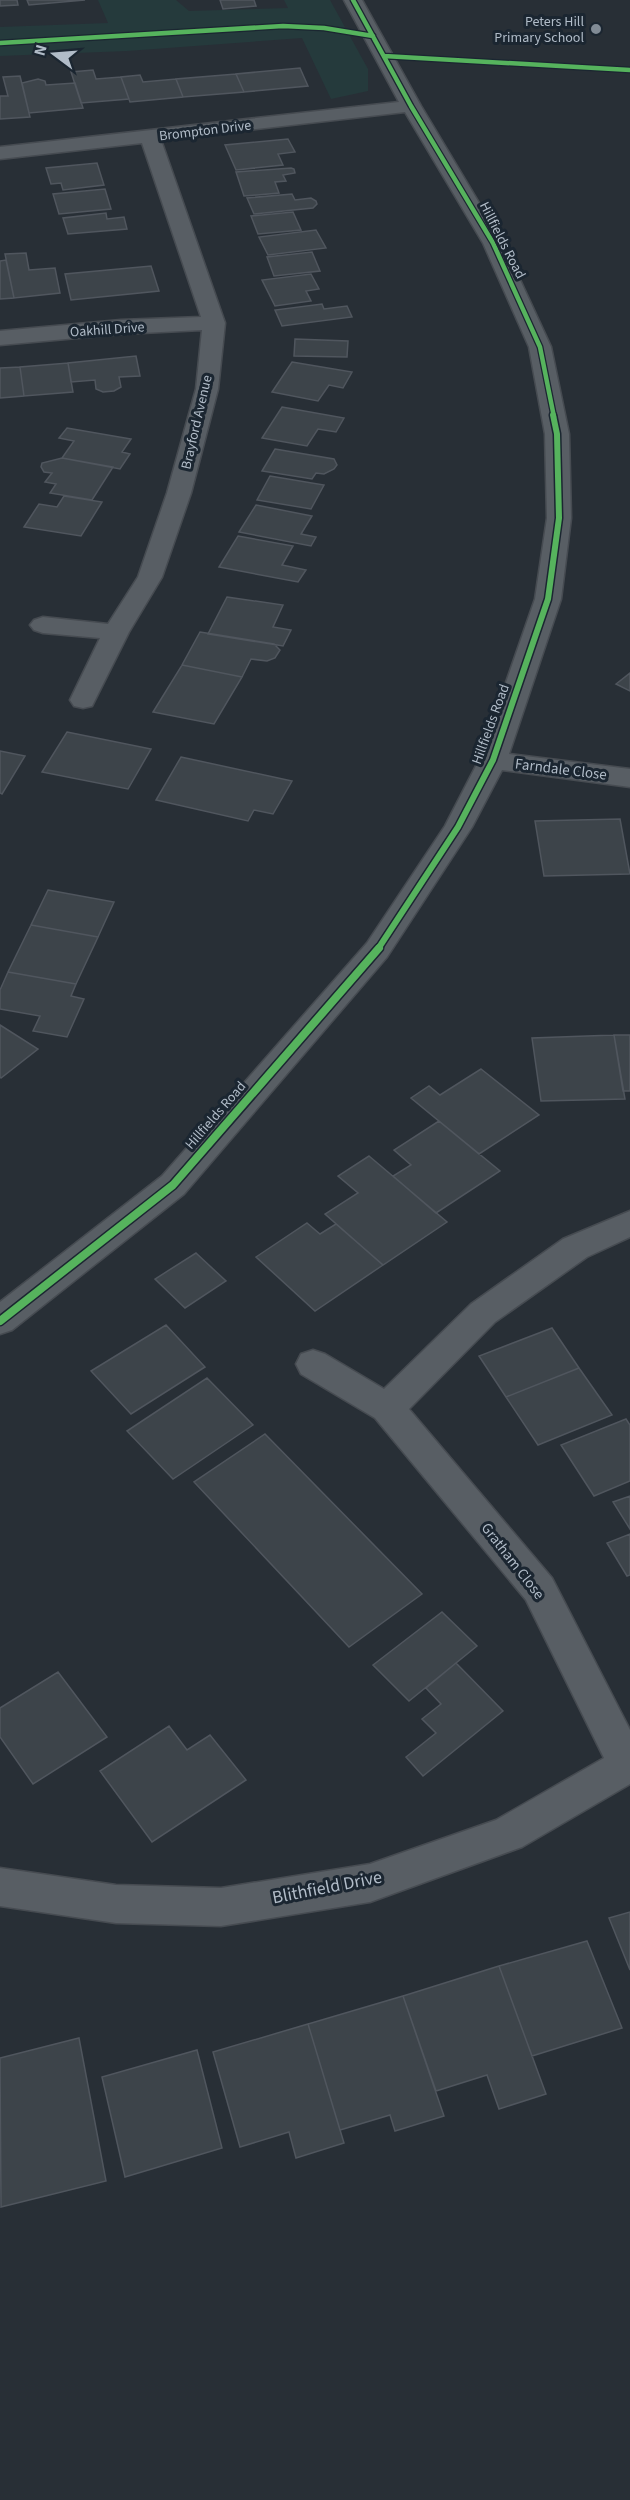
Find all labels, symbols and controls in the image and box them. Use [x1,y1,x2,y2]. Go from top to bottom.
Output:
place label: Peters Hill Primary School [494,12,584,48]
marker: Peters Hill Primary School [589,22,603,36]
north arrow [24,24,84,84]
text: N [29,42,53,58]
street label: Brompton Drive [158,115,252,147]
street label: Hillfields Road [474,198,530,283]
street label: Oakhill Drive [69,317,145,343]
street label: Brayford Avenue [176,373,218,471]
street label: Hillfields Road [467,681,515,767]
street label: Farndale Close [514,753,608,786]
street label: Hillfields Road [181,1077,251,1154]
street label: Gratham Close [476,1519,549,1604]
street label: Blithfield Drive [270,1865,384,1910]

